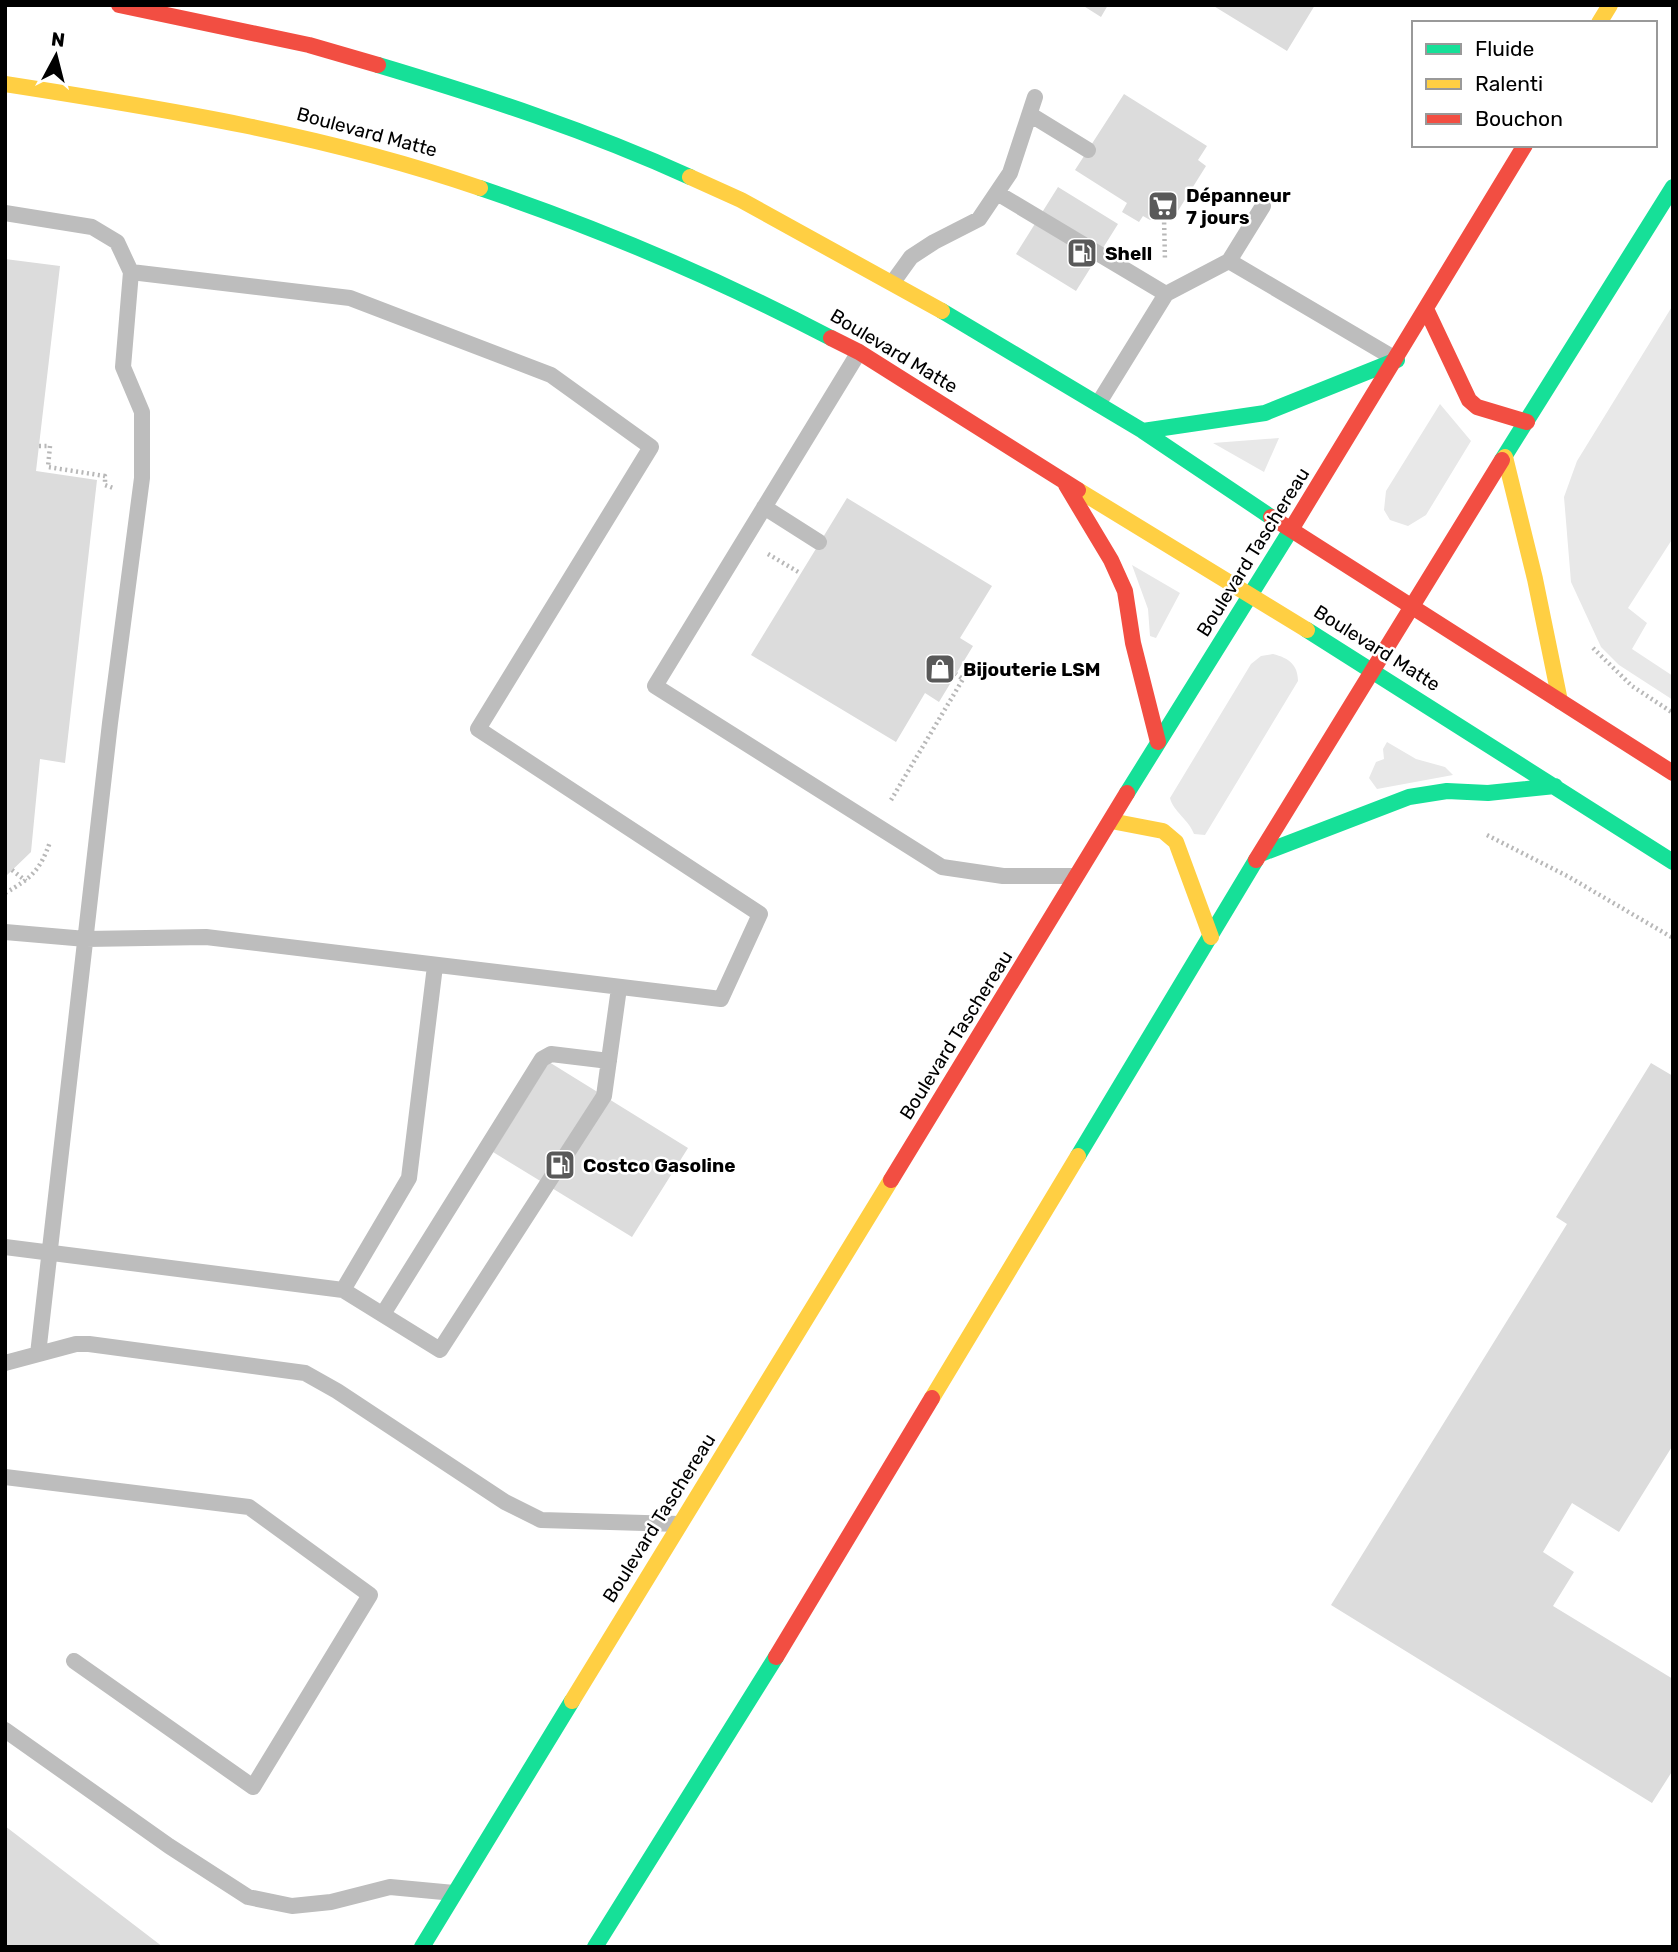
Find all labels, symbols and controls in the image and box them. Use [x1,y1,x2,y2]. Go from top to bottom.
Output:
north arrow [21,21,91,91]
legend [1412,21,1657,147]
text: N [50,27,66,52]
text: Fluide [1475,36,1534,61]
text: Ralenti [1475,71,1543,96]
street label: Boulevard Matte [294,102,440,162]
text: Bouchon [1475,106,1563,131]
place label: Dépanneur 7 jours [1186,184,1291,229]
supermarket icon: Dépanneur 7 jours [1146,189,1180,223]
fuel station icon: Shell [1065,236,1099,270]
place label: Shell [1105,242,1152,265]
street label: Boulevard Matte [826,304,962,398]
street label: Boulevard Taschereau [1192,463,1314,641]
street label: Boulevard Matte [1310,600,1444,696]
shop icon: Bijouterie LSM [923,652,957,686]
place label: Bijouterie LSM [963,658,1101,681]
street label: Boulevard Taschereau [895,946,1017,1124]
fuel station icon: Costco Gasoline [543,1148,577,1182]
place label: Costco Gasoline [583,1154,736,1177]
street label: Boulevard Taschereau [598,1429,720,1607]

